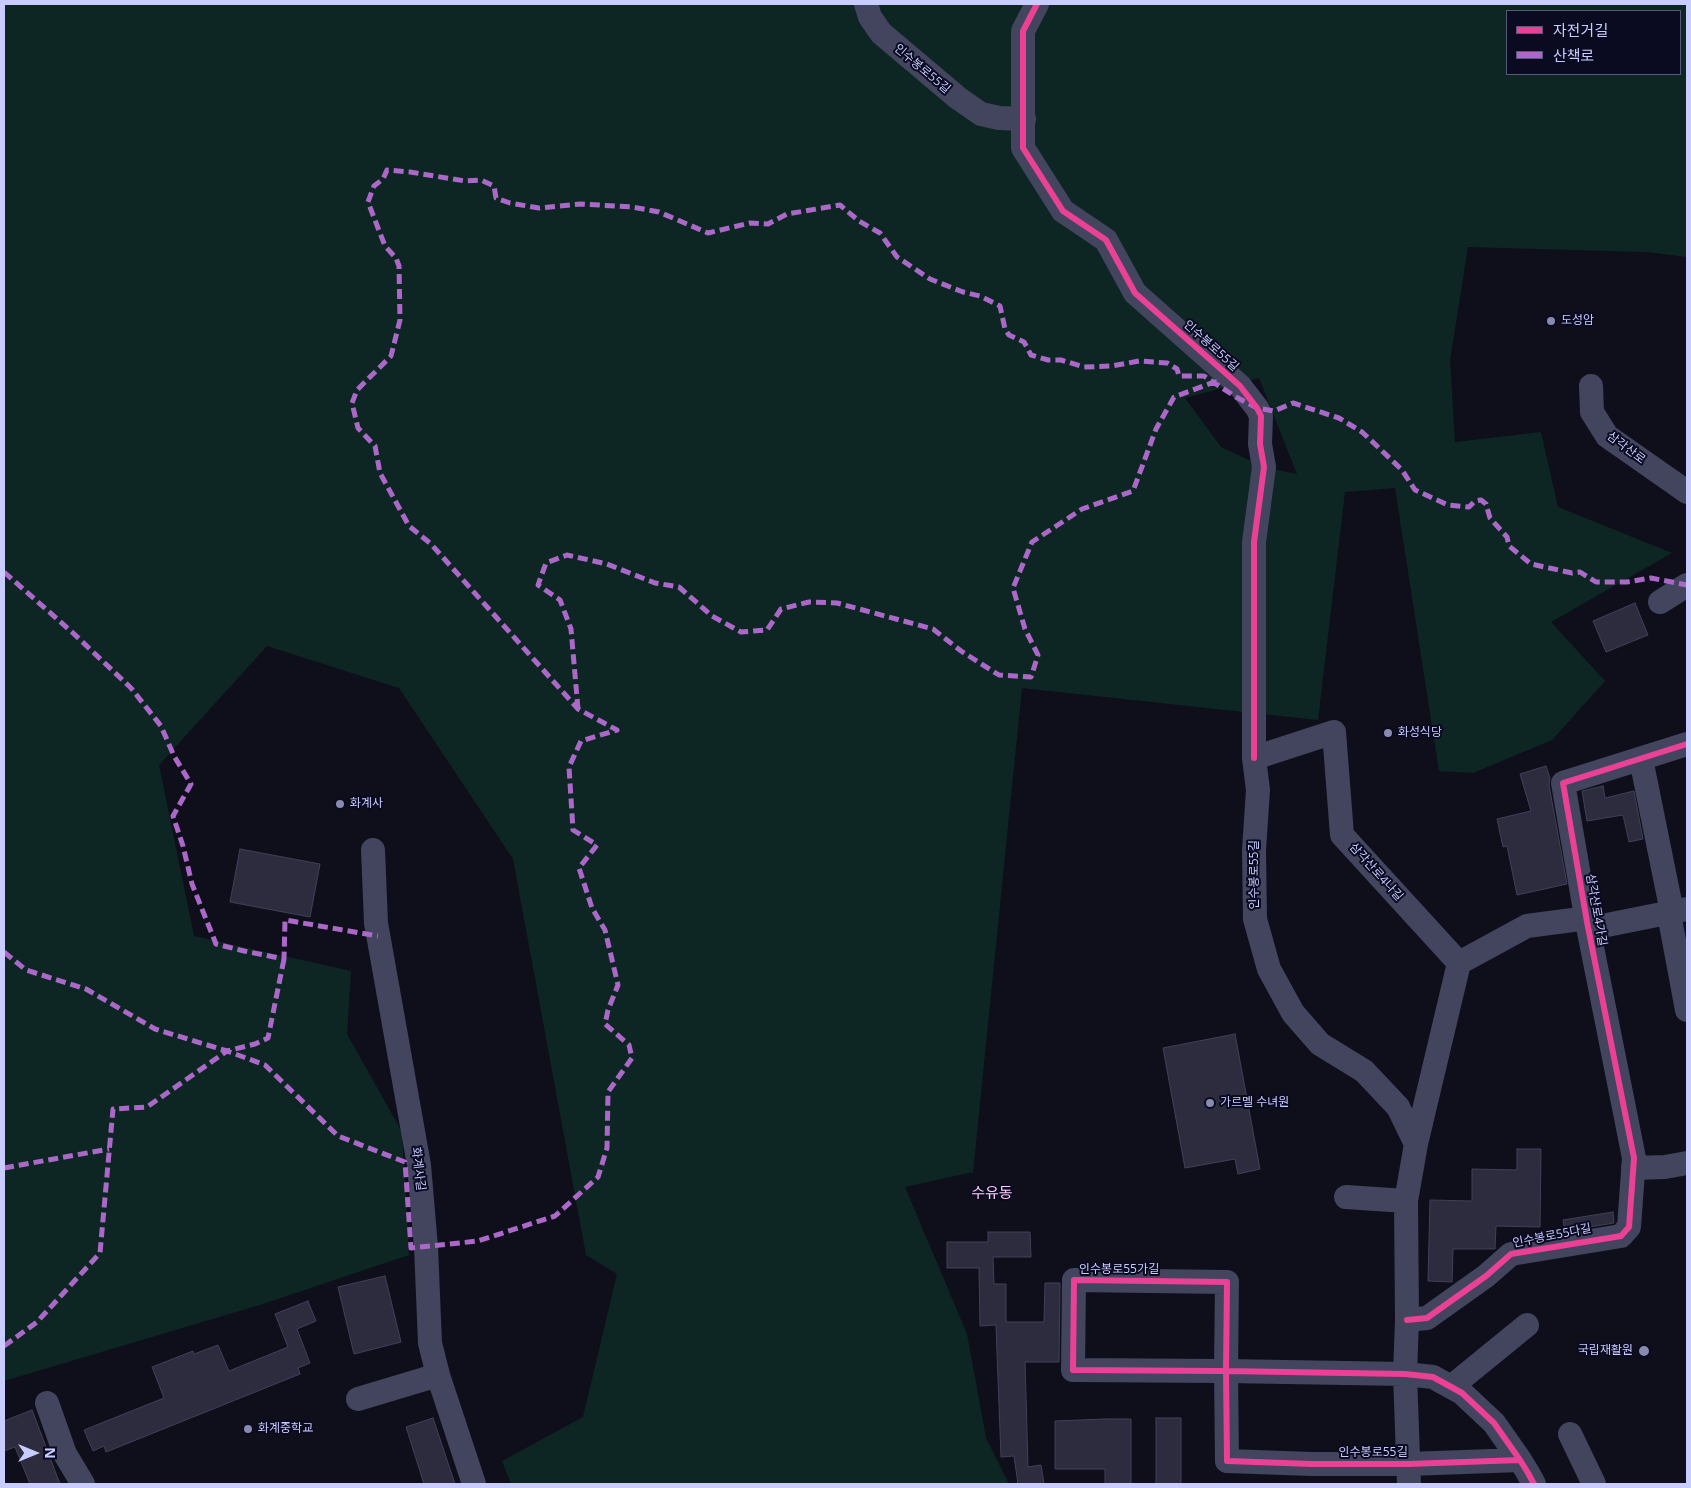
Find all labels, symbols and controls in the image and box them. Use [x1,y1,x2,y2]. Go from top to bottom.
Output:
legend [1506,10,1681,75]
text: 자전거길 [1553,20,1608,40]
street label: 인수봉로55길 [891,41,953,97]
text: 산책로 [1553,45,1594,65]
place label: 도성암 [1561,314,1594,328]
marker: 도성암 [1545,315,1557,327]
street label: 인수봉로55길 [1181,318,1241,374]
street label: 삼각산로 [1604,429,1648,467]
place label: 화성식당 [1398,726,1442,740]
marker: 화성식당 [1382,727,1394,739]
place label: 화계사 [350,797,383,811]
marker: 화계사 [334,798,346,810]
street label: 삼각산로4나길 [1346,840,1406,904]
street label: 인수봉로55길 [1248,841,1262,909]
street label: 삼각산로4가길 [1583,873,1609,947]
place label: 가르멜 수녀원 [1220,1096,1289,1110]
marker: 가르멜 수녀원 [1204,1097,1216,1109]
street label: 화계사길 [408,1146,428,1192]
district label: 수유동 [971,1185,1013,1203]
street label: 인수봉로55다길 [1511,1221,1593,1251]
street label: 인수봉로55가길 [1079,1263,1159,1277]
place label: 국립재활원 [1578,1344,1633,1358]
marker: 국립재활원 [1637,1344,1651,1358]
place label: 화계중학교 [258,1422,313,1436]
marker: 화계중학교 [242,1423,254,1435]
north arrow [10,1428,60,1478]
street label: 인수봉로55길 [1339,1446,1407,1460]
text: N [41,1447,60,1459]

